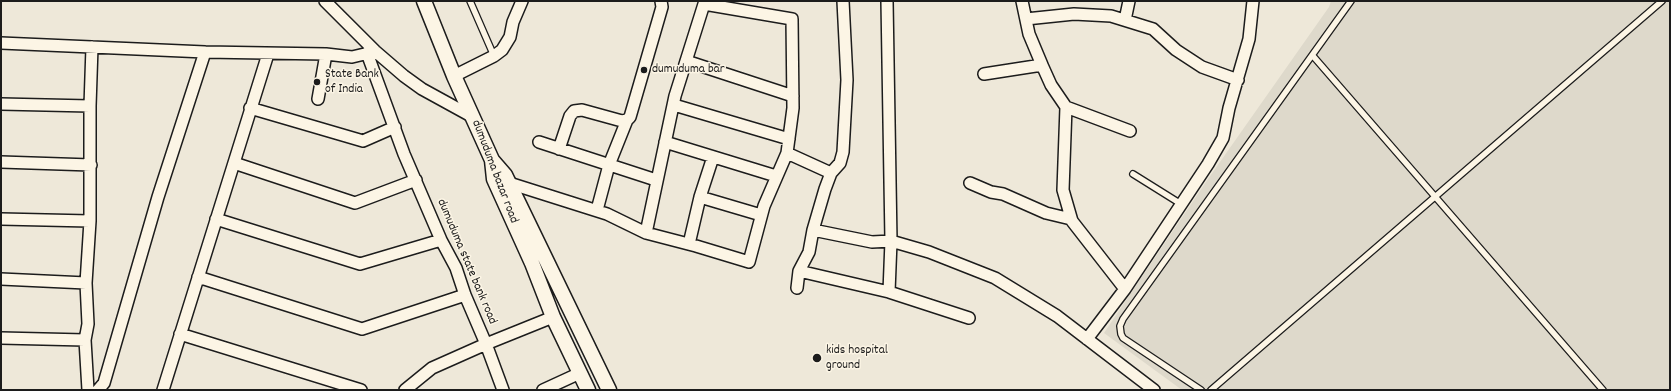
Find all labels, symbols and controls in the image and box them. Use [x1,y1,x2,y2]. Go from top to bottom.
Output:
place label: dumuduma bar [652,62,724,78]
marker: dumuduma bar [639,65,649,75]
place label: State Bank of India [325,67,379,98]
marker: State Bank of India [312,77,322,87]
street label: dumuduma bazar road [467,118,521,226]
street label: dumuduma state bank road [433,197,499,327]
place label: kids hospital ground [826,343,888,374]
marker: kids hospital ground [811,352,823,364]

